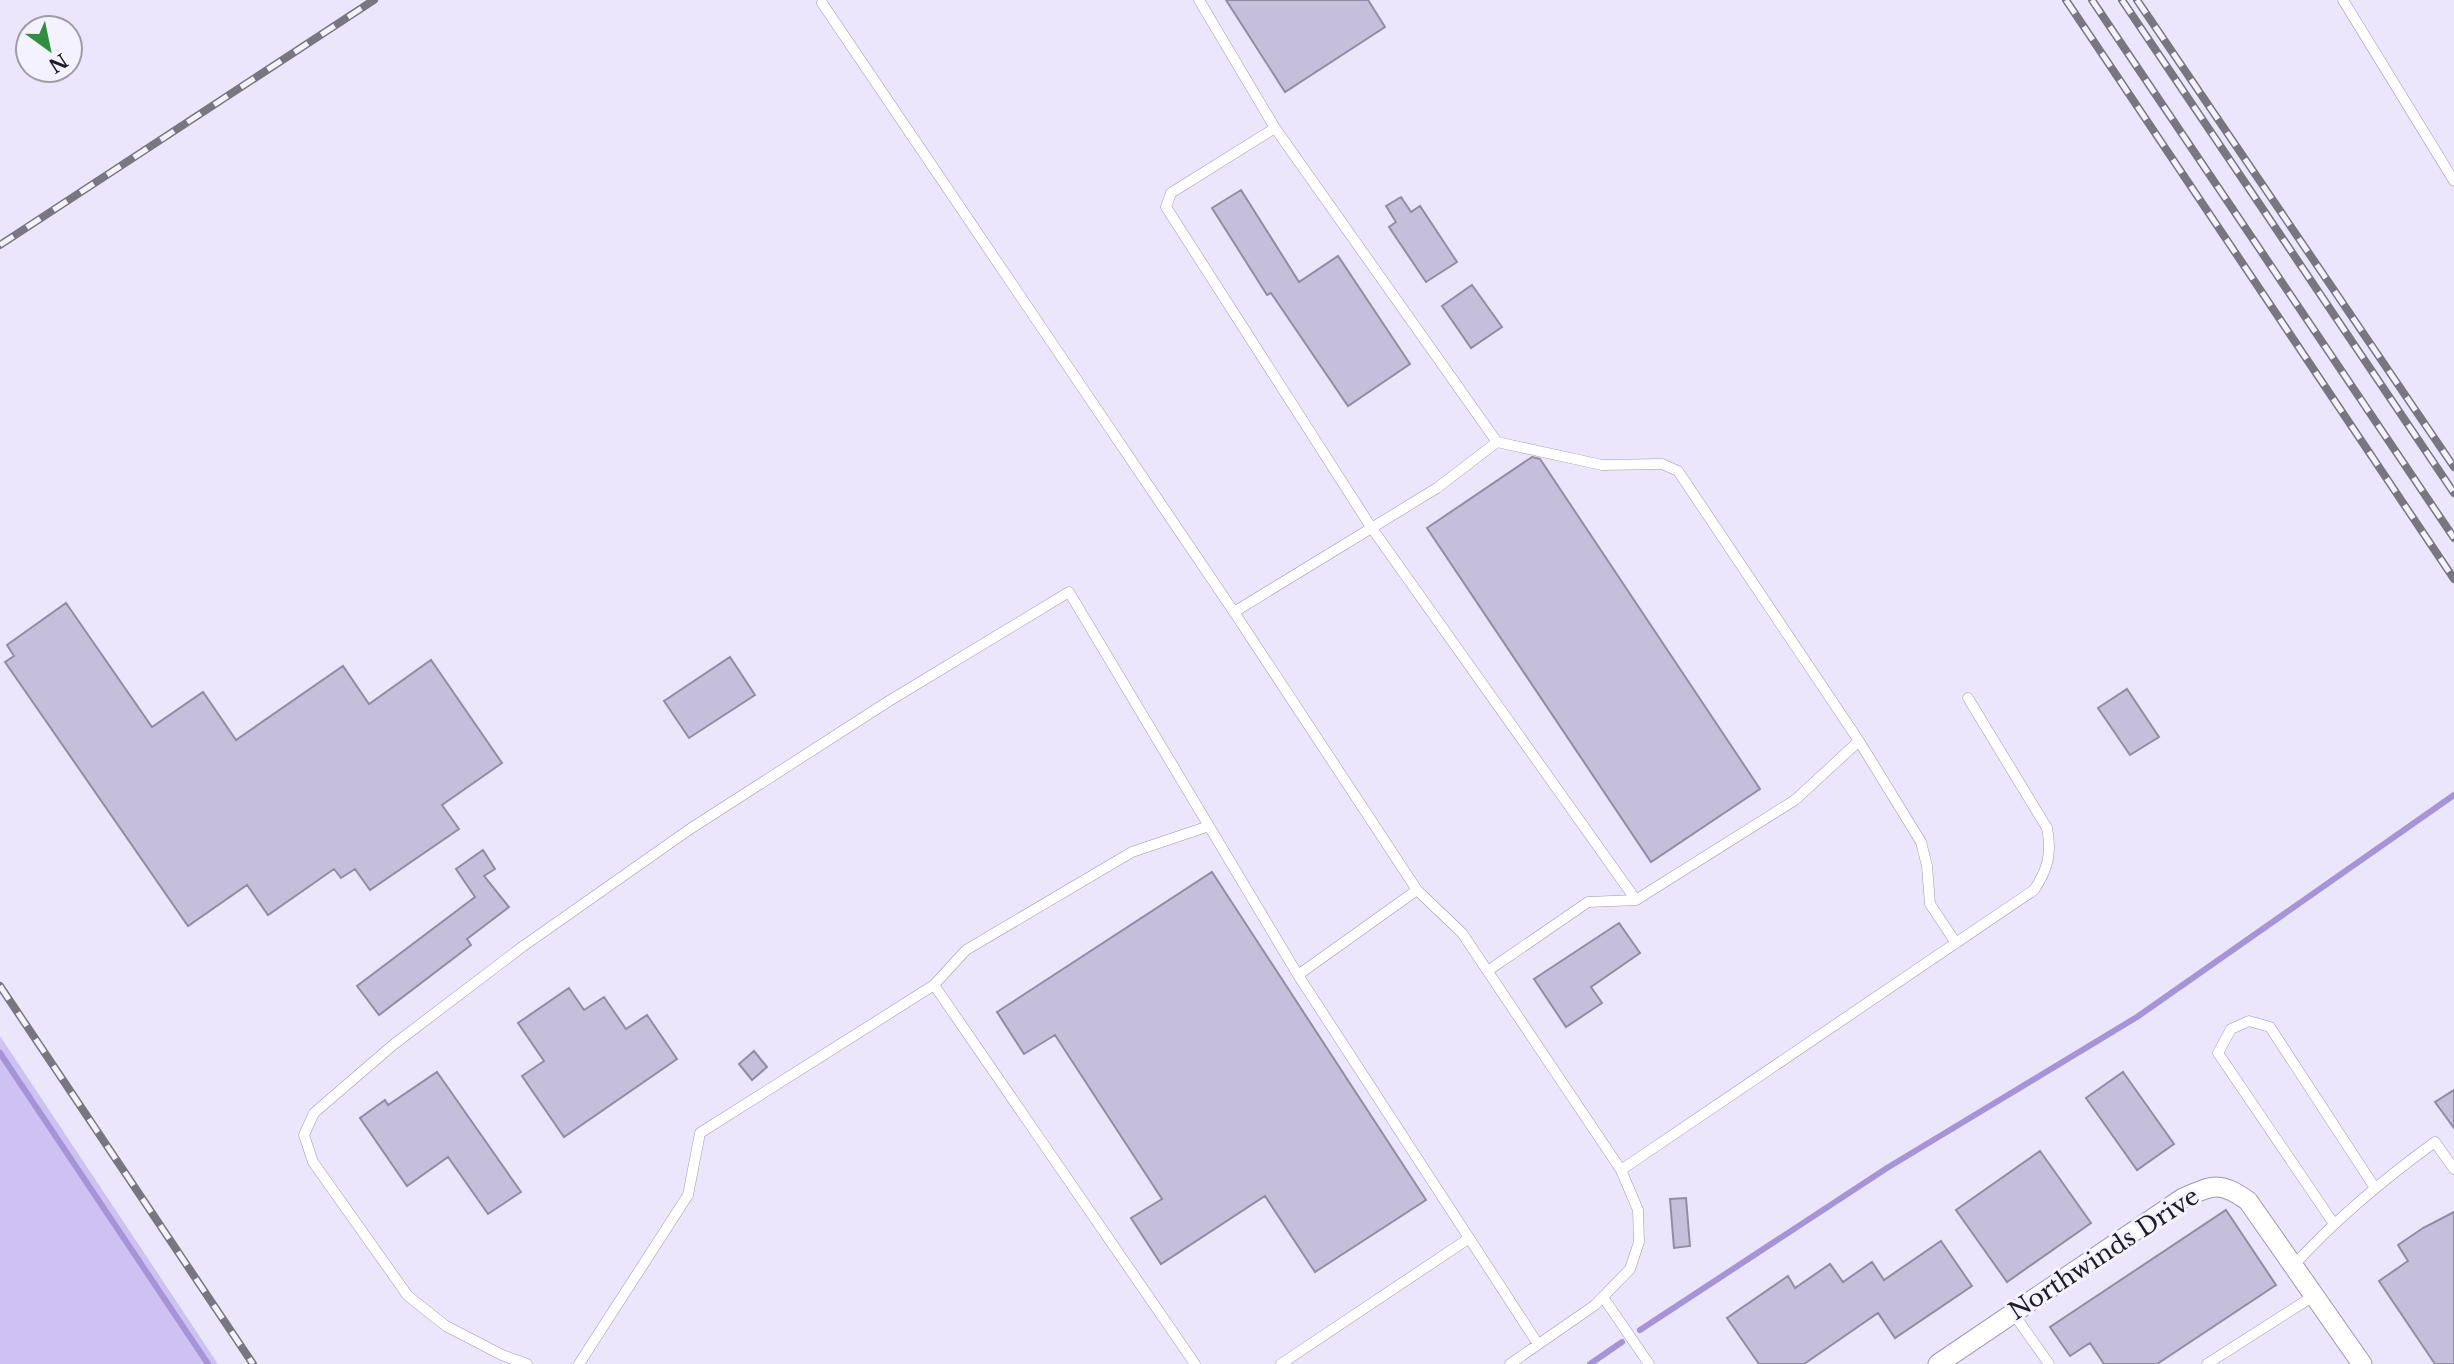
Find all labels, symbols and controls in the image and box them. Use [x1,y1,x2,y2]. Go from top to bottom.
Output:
north arrow [14,14,84,84]
text: N [44,48,72,77]
street label: Northwinds Drive [2003,1181,2204,1326]

